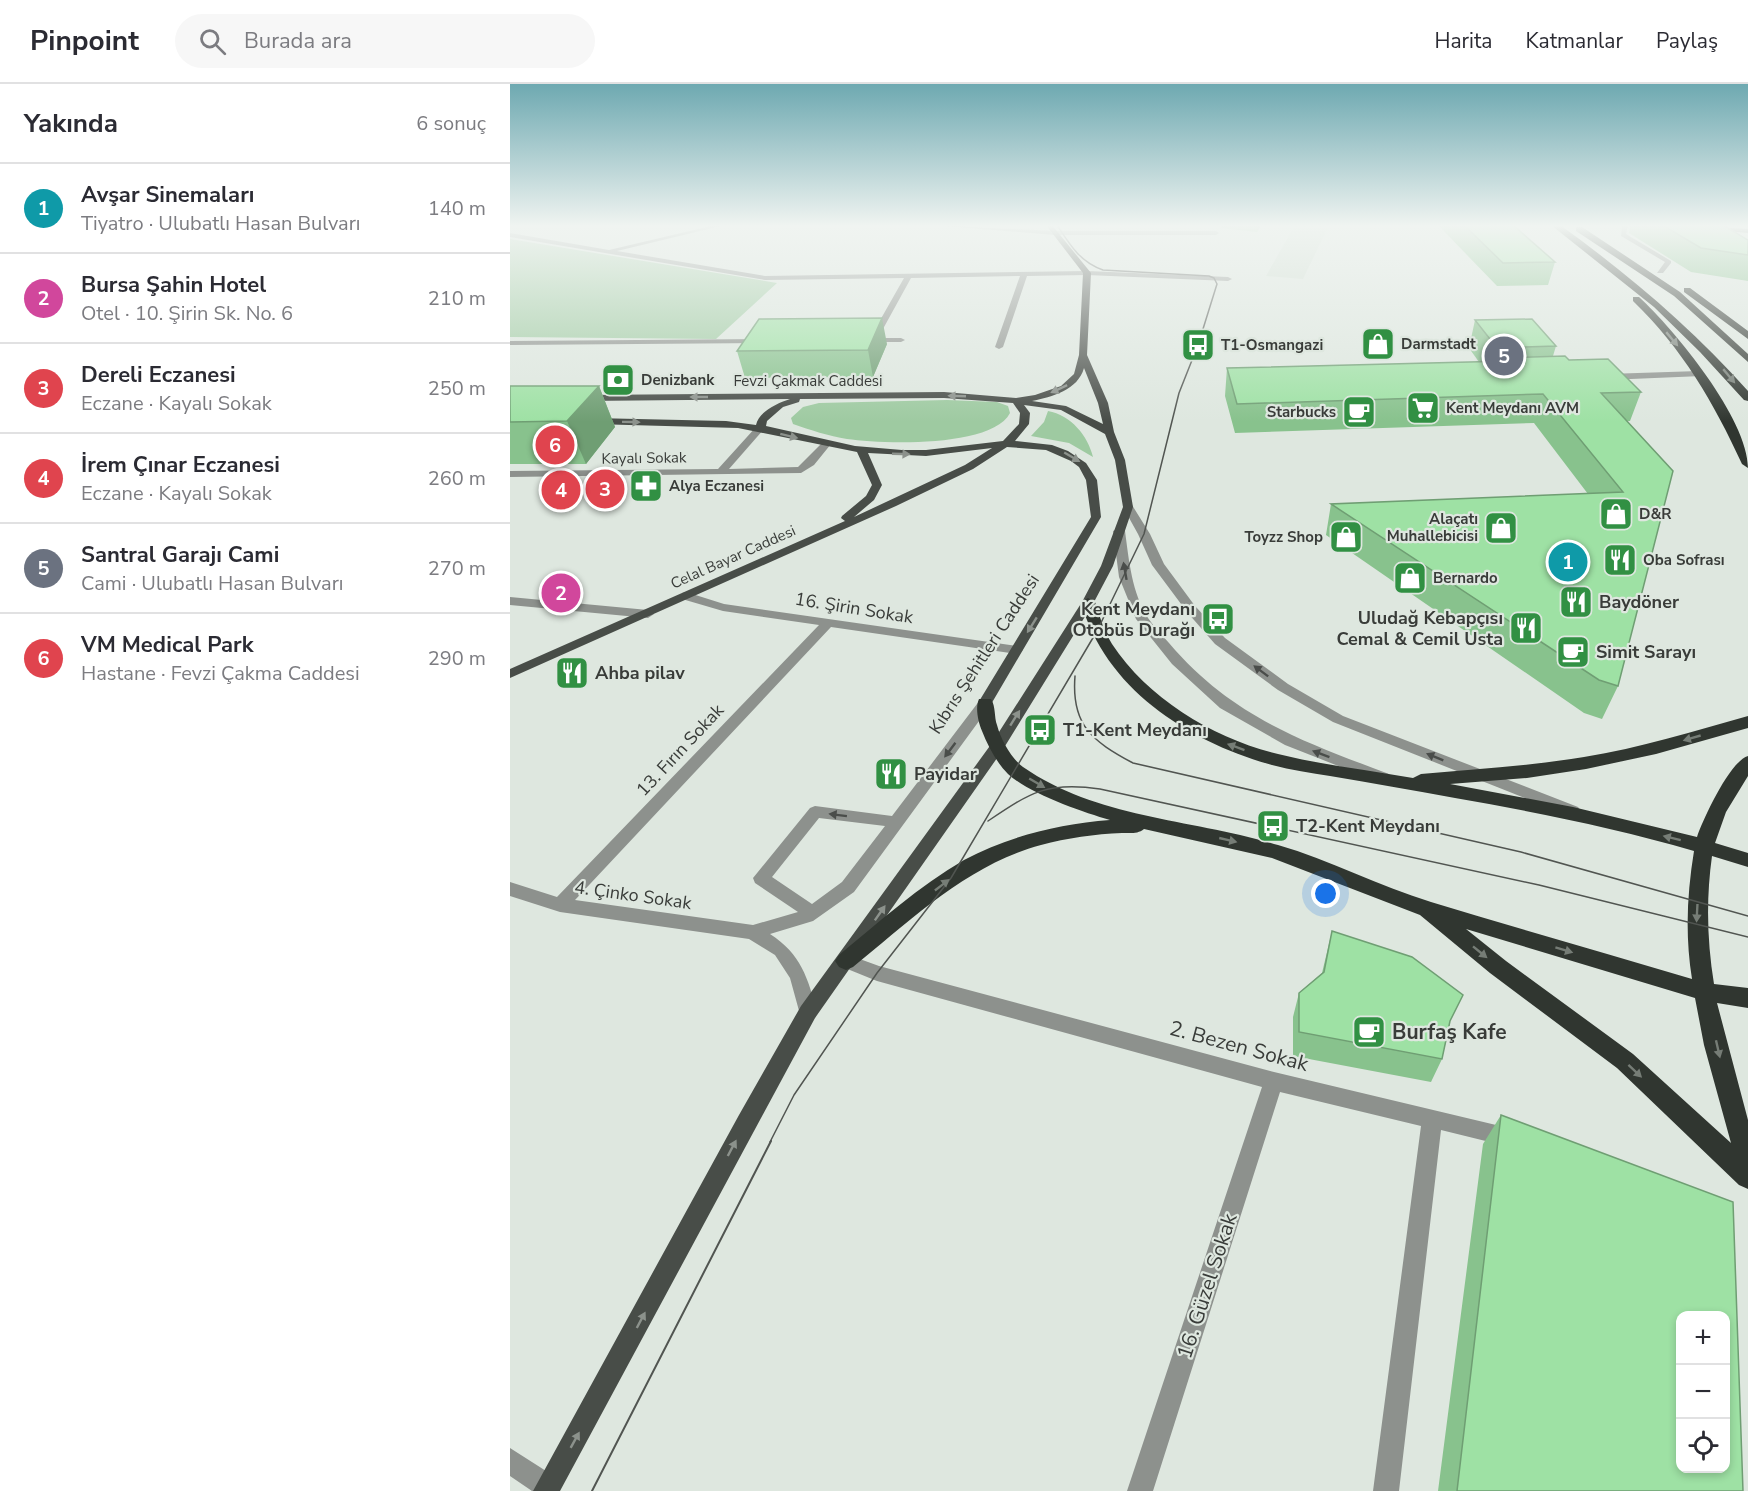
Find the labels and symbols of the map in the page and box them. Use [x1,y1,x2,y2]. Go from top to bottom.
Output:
shop icon: Darmstadt [1360,326,1396,362]
bus stop icon: T1-Osmangazi [1180,327,1216,363]
one-way arrow [1665,331,1678,346]
place label: Darmstadt [1401,334,1476,354]
pin: 5 [1484,334,1524,378]
place label: T1-Osmangazi [1221,335,1323,355]
bank icon: Denizbank [600,362,636,398]
one-way arrow [1722,368,1735,383]
place label: Denizbank [641,370,715,390]
street label: Fevzi Çakmak Caddesi [733,371,883,391]
one-way arrow [1050,384,1068,394]
supermarket icon: Kent Meydanı AVM [1405,390,1441,426]
one-way arrow [948,391,967,400]
one-way arrow [690,392,709,402]
cafe icon: Starbucks [1341,394,1377,430]
place label: Kent Meydanı AVM [1446,398,1579,418]
place label: Starbucks [1267,402,1336,422]
one-way arrow [622,417,641,427]
pin: 6 [536,422,574,468]
one-way arrow [780,432,798,442]
street label: Kayalı Sokak [601,447,687,469]
one-way arrow [891,449,910,458]
one-way arrow [1064,452,1081,462]
pin: 3 [586,466,625,512]
pin: 4 [542,468,580,512]
pharmacy icon: Alya Eczanesi [628,468,664,504]
place label: Alya Eczanesi [669,476,764,496]
shop icon: D&R [1598,496,1634,532]
place label: D&R [1639,504,1672,524]
place label: Alaçatı Muhallebicisi [1387,509,1478,546]
shop icon: Alaçatı Muhallebicisi [1483,510,1519,546]
shop icon: Toyzz Shop [1328,519,1364,555]
street label: Celal Bayar Caddesi [667,520,799,594]
place label: Toyzz Shop [1244,527,1323,547]
pin: 1 [1548,540,1588,584]
restaurant icon: Oba Sofrası [1602,542,1638,578]
place label: Oba Sofrası [1643,550,1725,570]
shop icon: Bernardo [1392,560,1428,596]
one-way arrow [1120,561,1129,580]
place label: Bernardo [1433,568,1498,588]
street label: Kıbrıs Şehitleri Caddesi [923,569,1045,739]
pin: 2 [542,570,580,616]
restaurant icon: Baydöner [1558,584,1594,620]
street label: 16. Şirin Sokak [793,587,916,629]
place label: Baydöner [1599,590,1679,614]
place label: Kent Meydanı Otobüs Durağı [1072,597,1195,642]
bus stop icon: Kent Meydanı Otobüs Durağı [1200,601,1236,637]
place label: Uludağ Kebapçısı Cemal & Cemil Usta [1336,606,1503,651]
restaurant icon: Uludağ Kebapçısı Cemal & Cemil Usta [1508,610,1544,646]
one-way arrow [1027,617,1038,633]
cafe icon: Simit Sarayı [1555,634,1591,670]
place label: Simit Sarayı [1596,640,1696,664]
restaurant icon: Ahba pilav [554,655,590,691]
place label: Ahba pilav [595,661,685,685]
one-way arrow [1253,665,1269,677]
street label: 13. Fırın Sokak [631,698,730,801]
one-way arrow [1009,710,1020,726]
bus stop icon: T1-Kent Meydanı [1022,712,1058,748]
place label: T1-Kent Meydanı [1063,718,1207,742]
one-way arrow [1683,734,1701,743]
one-way arrow [1227,741,1245,751]
one-way arrow [945,742,957,757]
one-way arrow [1312,748,1330,758]
one-way arrow [1426,752,1444,761]
restaurant icon: Payidar [873,756,909,792]
place label: Payidar [914,762,977,786]
one-way arrow [1029,777,1045,788]
bus stop icon: T2-Kent Meydanı [1255,808,1291,844]
one-way arrow [829,810,848,820]
place label: T2-Kent Meydanı [1296,814,1440,838]
one-way arrow [1663,832,1681,842]
one-way arrow [1219,835,1238,845]
street label: 4. Çinko Sokak [573,875,694,915]
your location [1311,879,1340,908]
one-way arrow [934,880,949,892]
one-way arrow [1693,904,1702,923]
one-way arrow [874,905,886,921]
one-way arrow [1472,945,1487,958]
one-way arrow [1555,946,1573,955]
street label: 2. Bezen Sokak [1166,1014,1312,1078]
cafe icon: Burfaş Kafe [1351,1014,1387,1050]
place label: Burfaş Kafe [1392,1018,1507,1046]
one-way arrow [1713,1040,1723,1058]
one-way arrow [1627,1063,1641,1077]
one-way arrow [727,1139,737,1156]
street label: 16. Güzel Sokak [1170,1209,1244,1362]
one-way arrow [636,1311,646,1328]
one-way arrow [570,1431,580,1448]

